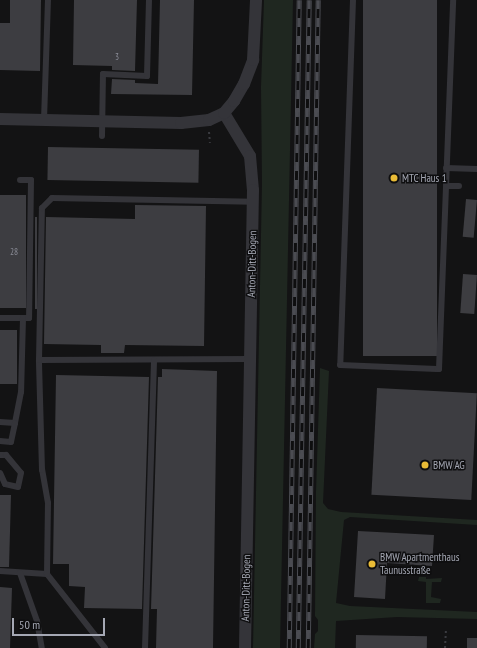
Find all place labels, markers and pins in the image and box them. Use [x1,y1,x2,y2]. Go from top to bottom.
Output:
place label: MTC Haus 1 [402,171,447,185]
marker: MTC Haus 1 [389,173,399,183]
place label: BMW AG [433,458,465,472]
marker: BMW AG [420,460,430,470]
place label: BMW Apartmenthaus Taunusstraße [380,551,460,577]
marker: BMW Apartmenthaus Taunusstraße [367,559,377,569]

